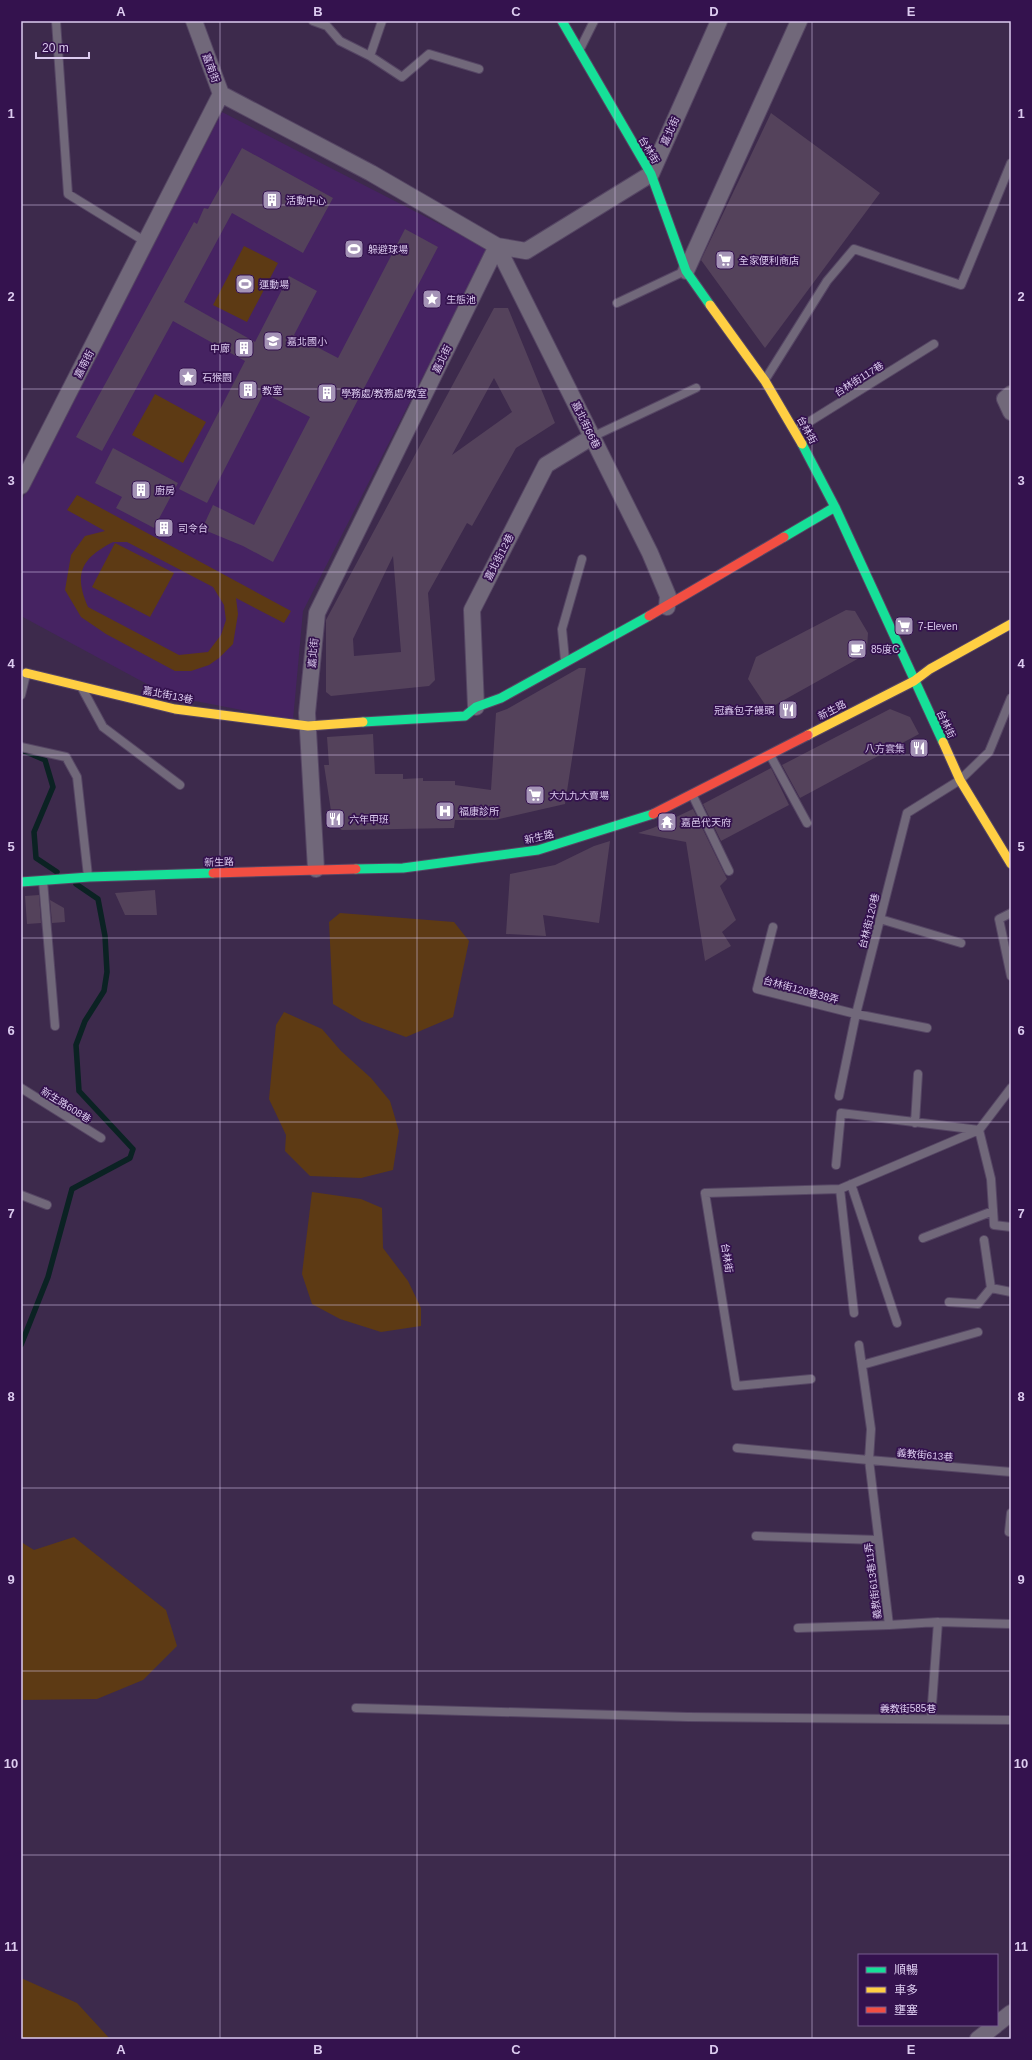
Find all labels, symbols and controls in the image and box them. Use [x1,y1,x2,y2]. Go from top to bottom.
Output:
text: A [116,4,126,19]
text: B [313,4,323,19]
text: C [511,4,521,19]
text: D [709,4,719,19]
text: E [907,4,916,19]
scale bar [36,34,89,60]
text: 20 m [42,41,69,55]
street label: 嘉南街 [201,52,221,84]
text: 1 [7,106,15,121]
text: 1 [1017,106,1025,121]
street label: 嘉北街 [659,115,681,147]
street label: 台林街 [637,134,661,166]
building icon: 活動中心 [261,189,283,211]
place label: 活動中心 [286,195,326,206]
sports icon: 躲避球場 [343,238,365,260]
place label: 躲避球場 [368,244,408,255]
supermarket icon: 全家便利商店 [714,249,736,271]
place label: 全家便利商店 [739,255,799,266]
sports icon: 運動場 [234,273,256,295]
place label: 運動場 [259,279,289,290]
place icon: 生態池 [421,288,443,310]
text: 2 [7,289,15,304]
text: 2 [1017,289,1025,304]
place label: 生態池 [446,294,476,305]
school or university icon: 嘉北國小 [262,330,284,352]
place label: 嘉北國小 [287,336,327,347]
building icon: 中廊 [233,337,255,359]
place label: 中廊 [210,343,230,354]
street label: 嘉北街 [430,343,454,375]
street label: 嘉南街 [72,348,96,380]
street label: 台林街117巷 [832,360,886,398]
place icon: 石猴園 [177,366,199,388]
place label: 石猴園 [202,372,232,383]
building icon: 教室 [237,379,259,401]
building icon: 學務處/教務處/教室 [316,382,338,404]
place label: 教室 [262,385,282,396]
place label: 學務處/教務處/教室 [341,388,427,399]
street label: 嘉北街66巷 [570,400,602,450]
street label: 台林街 [795,414,819,446]
text: 3 [7,473,15,488]
text: 3 [1017,473,1025,488]
building icon: 廚房 [130,479,152,501]
place label: 廚房 [155,485,175,496]
building icon: 司令台 [153,517,175,539]
place label: 司令台 [178,523,208,534]
street label: 嘉北街12巷 [482,532,516,582]
supermarket icon: 7-Eleven [893,615,915,637]
place label: 7-Eleven [918,621,957,632]
street label: 嘉北街 [306,638,320,668]
cafe icon: 85度C [846,638,868,660]
place label: 85度C [871,644,899,655]
text: 4 [7,656,15,671]
text: 4 [1017,656,1025,671]
street label: 嘉北街13巷 [142,685,194,705]
street label: 新生路 [816,698,848,722]
restaurant icon: 冠鑫包子饅頭 [777,699,799,721]
place label: 冠鑫包子饅頭 [714,705,775,716]
street label: 台林街 [935,708,957,740]
restaurant icon: 八方雲集 [908,737,930,759]
place label: 八方雲集 [865,743,905,754]
supermarket icon: 大九九大賣場 [524,784,546,806]
place label: 大九九大賣場 [549,790,609,801]
hospital icon: 福康診所 [434,800,456,822]
place label: 福康診所 [459,806,499,817]
restaurant icon: 六年甲班 [324,808,346,830]
temple icon: 嘉邑代天府 [656,811,678,833]
place label: 六年甲班 [349,814,389,825]
place label: 嘉邑代天府 [681,817,731,828]
street label: 新生路 [523,828,555,846]
text: 5 [7,839,15,854]
text: 5 [1017,839,1025,854]
street label: 新生路 [204,856,234,868]
street label: 台林街120巷 [857,892,881,950]
street label: 台林街120巷38弄 [762,975,840,1005]
text: 6 [7,1023,15,1038]
text: 6 [1017,1023,1025,1038]
street label: 新生路608巷 [39,1085,93,1125]
text: 7 [7,1206,15,1221]
text: 7 [1017,1206,1025,1221]
street label: 台林街 [719,1242,735,1274]
text: 8 [7,1389,15,1404]
text: 8 [1017,1389,1025,1404]
street label: 義教街613巷 [896,1447,954,1463]
street label: 義教街613巷11弄 [863,1542,883,1620]
text: 9 [7,1572,15,1587]
text: 9 [1017,1572,1025,1587]
street label: 義教街585巷 [880,1703,936,1714]
text: 10 [4,1756,18,1771]
text: 10 [1014,1756,1028,1771]
text: 11 [4,1939,18,1954]
text: 11 [1014,1939,1028,1954]
legend [858,1954,998,2026]
text: 順暢 [894,1963,918,1977]
text: 車多 [894,1983,918,1997]
text: 壅塞 [894,2003,918,2017]
text: A [116,2042,126,2057]
text: B [313,2042,323,2057]
text: C [511,2042,521,2057]
text: D [709,2042,719,2057]
text: E [907,2042,916,2057]

